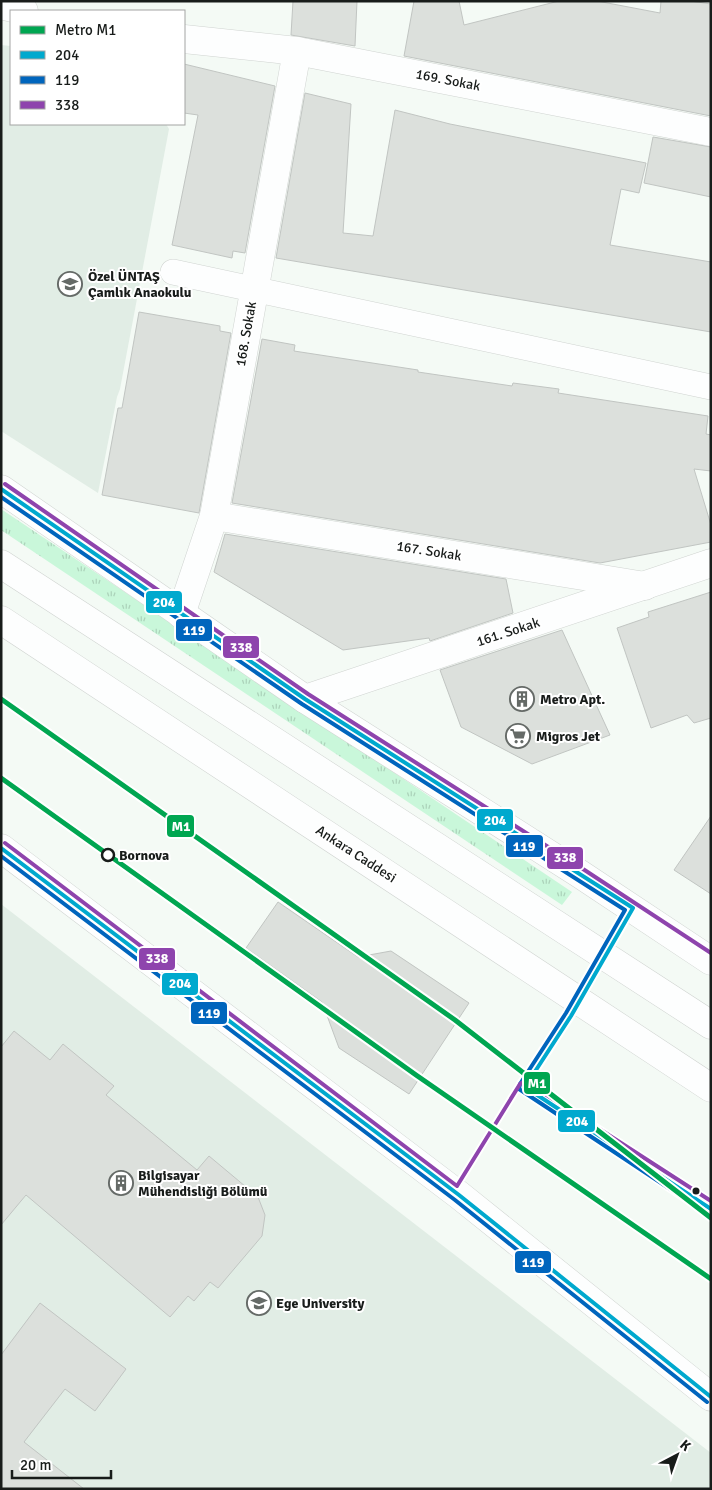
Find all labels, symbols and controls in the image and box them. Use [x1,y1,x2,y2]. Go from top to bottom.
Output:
legend [10,10,185,125]
text: Metro M1 [55,21,116,39]
text: 204 [55,46,79,64]
street label: 169. Sokak [414,65,482,95]
text: 119 [55,71,79,89]
text: 338 [55,96,79,114]
place label: Özel ÜNTAŞ Çamlık Anaokulu [88,268,192,301]
school or university icon: Özel ÜNTAŞ Çamlık Anaokulu [57,271,83,297]
street label: 168. Sokak [232,300,260,368]
street label: 167. Sokak [395,537,463,565]
line badge: 204 [145,590,183,614]
text: 204 [153,594,176,611]
street label: 161. Sokak [474,614,542,650]
line badge: 119 [175,618,213,642]
text: 119 [183,622,206,639]
line badge: 338 [222,635,260,659]
text: 338 [230,639,253,656]
building icon: Metro Apt. [509,686,535,712]
place label: Metro Apt. [540,691,605,708]
supermarket icon: Migros Jet [505,723,531,749]
place label: Migros Jet [536,728,601,745]
line badge: 204 [476,808,514,832]
text: 204 [484,812,507,829]
line badge: M1 [166,814,195,838]
text: M1 [171,818,191,835]
street label: Ankara Caddesi [312,822,400,886]
line badge: 119 [505,834,544,858]
text: 119 [513,838,536,855]
line badge: 338 [546,846,584,870]
place label: Bornova [119,847,169,864]
marker: Bornova [101,848,115,862]
text: 338 [554,849,577,866]
line badge: 338 [138,947,176,971]
text: 338 [146,950,169,967]
line badge: 204 [161,972,199,996]
text: 204 [169,975,192,992]
line badge: 119 [190,1001,228,1025]
text: 119 [198,1005,221,1022]
line badge: M1 [523,1071,551,1095]
text: M1 [527,1075,547,1092]
line badge: 204 [557,1109,596,1133]
text: 204 [566,1113,589,1130]
place label: Bilgisayar Mühendisliği Bölümü [138,1167,268,1200]
building icon: Bilgisayar Mühendisliği Bölümü [108,1170,134,1196]
unlabelled marker [691,1186,701,1196]
line badge: 119 [514,1250,552,1274]
text: 119 [522,1254,545,1271]
school or university icon: Ege University [246,1290,272,1316]
place label: Ege University [276,1295,364,1312]
north arrow [652,1430,702,1480]
text: K [676,1436,694,1455]
scale bar [12,1448,111,1480]
text: 20 m [20,1456,51,1474]

